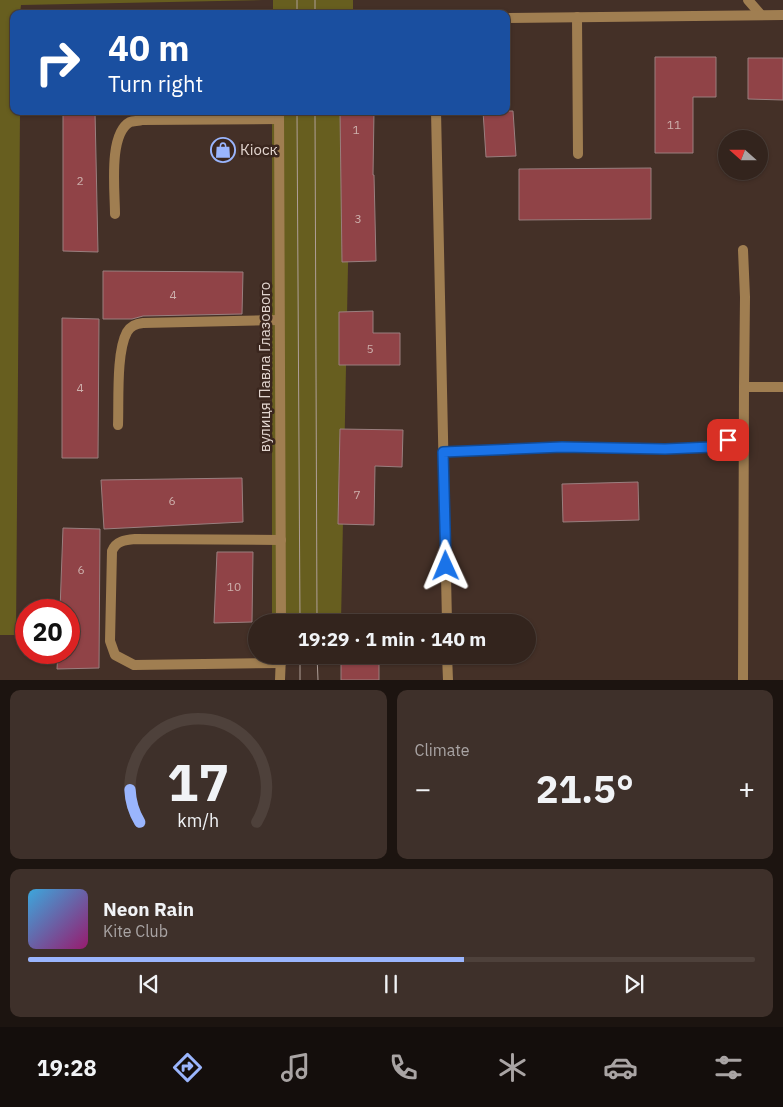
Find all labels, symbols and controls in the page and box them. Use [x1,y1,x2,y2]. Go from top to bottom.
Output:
text: 40 m [108,25,190,71]
icon: right [25,30,90,95]
text: Turn right [108,69,203,98]
house number: 11 [667,117,681,132]
house number: 1 [352,122,360,137]
north arrow [718,130,768,180]
map controls [718,130,768,180]
shop icon: Кіоск [210,137,236,163]
place label: Кіоск [240,140,278,159]
house number: 2 [76,173,84,188]
house number: 3 [354,211,362,226]
street label: вулиця Павла Глазового [255,282,274,452]
house number: 4 [169,287,177,302]
house number: 5 [366,341,374,356]
house number: 4 [76,380,84,395]
pin [707,419,749,461]
icon: arrive [714,426,742,454]
house number: 7 [353,487,361,502]
house number: 6 [168,493,176,508]
position arrow [419,539,471,591]
house number: 6 [77,562,85,577]
house number: 10 [227,579,241,594]
speed limit sign: 20 [15,599,80,664]
text: 19:29 · 1 min · 140 m [298,627,486,651]
text: Climate [415,740,470,760]
text: 17 [167,748,229,815]
text: 21.5° [536,764,634,813]
text: − [415,770,431,807]
text: + [738,770,755,807]
text: km/h [177,809,219,832]
text: Neon Rain [103,897,194,921]
text: Kite Club [103,921,168,941]
icon: previous [135,970,163,998]
icon: pause [377,970,405,998]
icon: next [620,970,648,998]
icon: directions [170,1050,205,1085]
icon: music [278,1050,313,1085]
icon: phone [386,1050,421,1085]
icon: climate [495,1050,530,1085]
icon: car [603,1050,638,1085]
icon: filters [711,1050,746,1085]
text: 19:28 [37,1053,97,1082]

